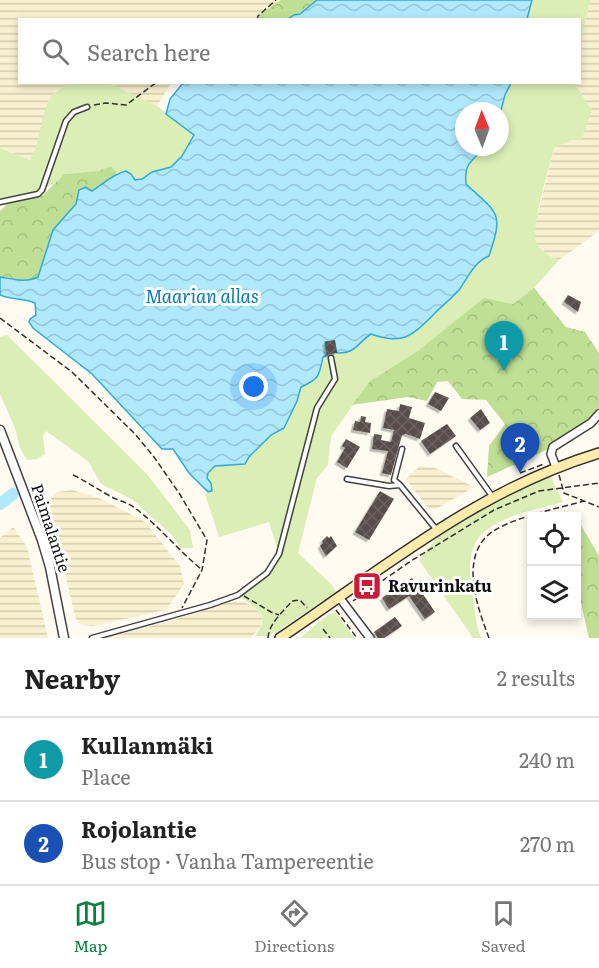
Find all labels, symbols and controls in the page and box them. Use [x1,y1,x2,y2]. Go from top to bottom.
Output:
search box [18,18,581,84]
icon: search [39,35,72,68]
text: Search here [87,35,210,68]
north arrow [455,102,509,156]
water label: Maarian allas [145,282,259,309]
pin: 1 [484,322,524,371]
your location [239,372,268,401]
pin: 2 [500,424,540,473]
street label: Paimalantie [26,480,78,575]
map controls [527,512,581,620]
button: locate [527,512,581,566]
button: layers [527,566,581,620]
bus stop icon: Ravurinkatu [351,570,383,602]
place label: Ravurinkatu [388,573,492,597]
text: Nearby [24,658,120,697]
text: 2 results [497,662,575,692]
text: Kullanmäki [81,728,213,761]
text: 1 [39,744,48,774]
text: 240 m [519,744,575,774]
text: Place [81,761,131,791]
text: Rojolantie [81,812,197,845]
text: 2 [38,828,49,858]
text: 270 m [520,828,575,858]
text: Bus stop · Vanha Tampereentie [81,845,374,875]
tab: Map [73,897,107,957]
tab: Directions [254,897,334,957]
tab: Saved [481,897,526,957]

